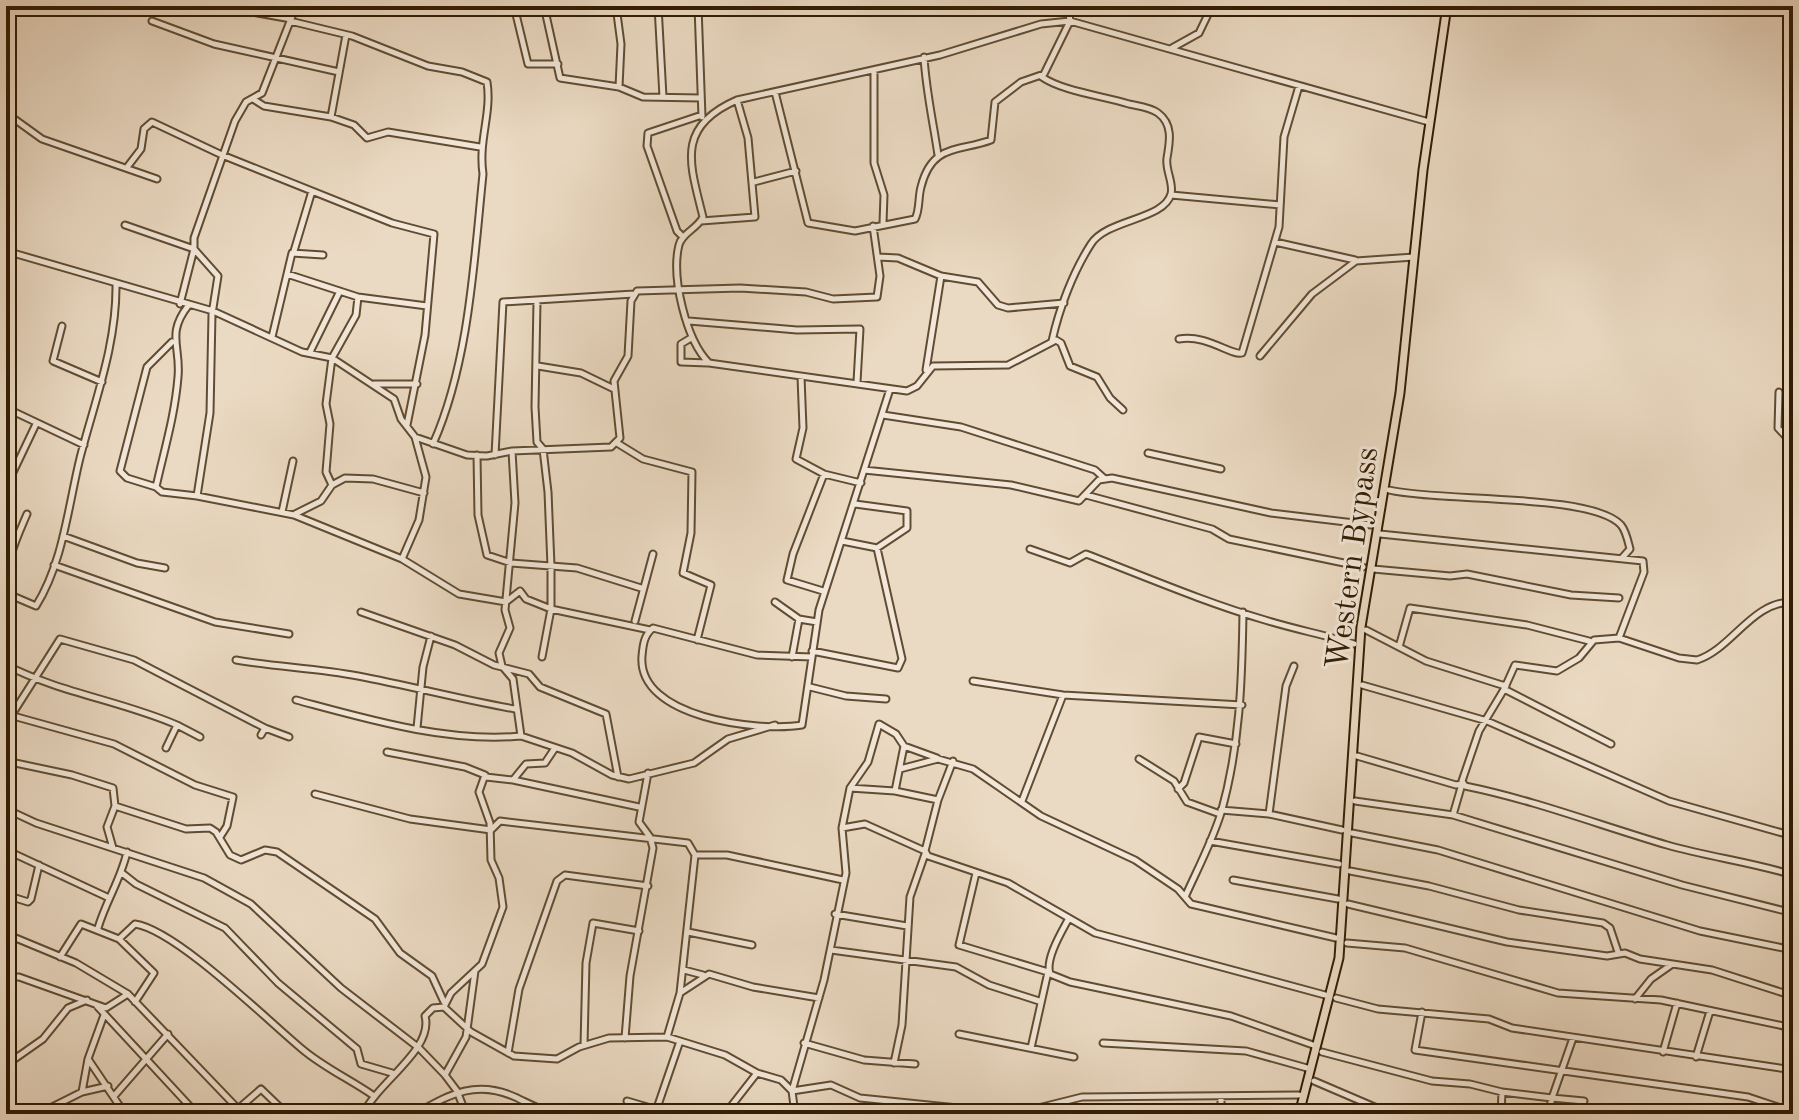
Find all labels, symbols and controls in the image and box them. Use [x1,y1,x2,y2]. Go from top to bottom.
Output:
street label: Western Bypass [1323,445,1385,672]

